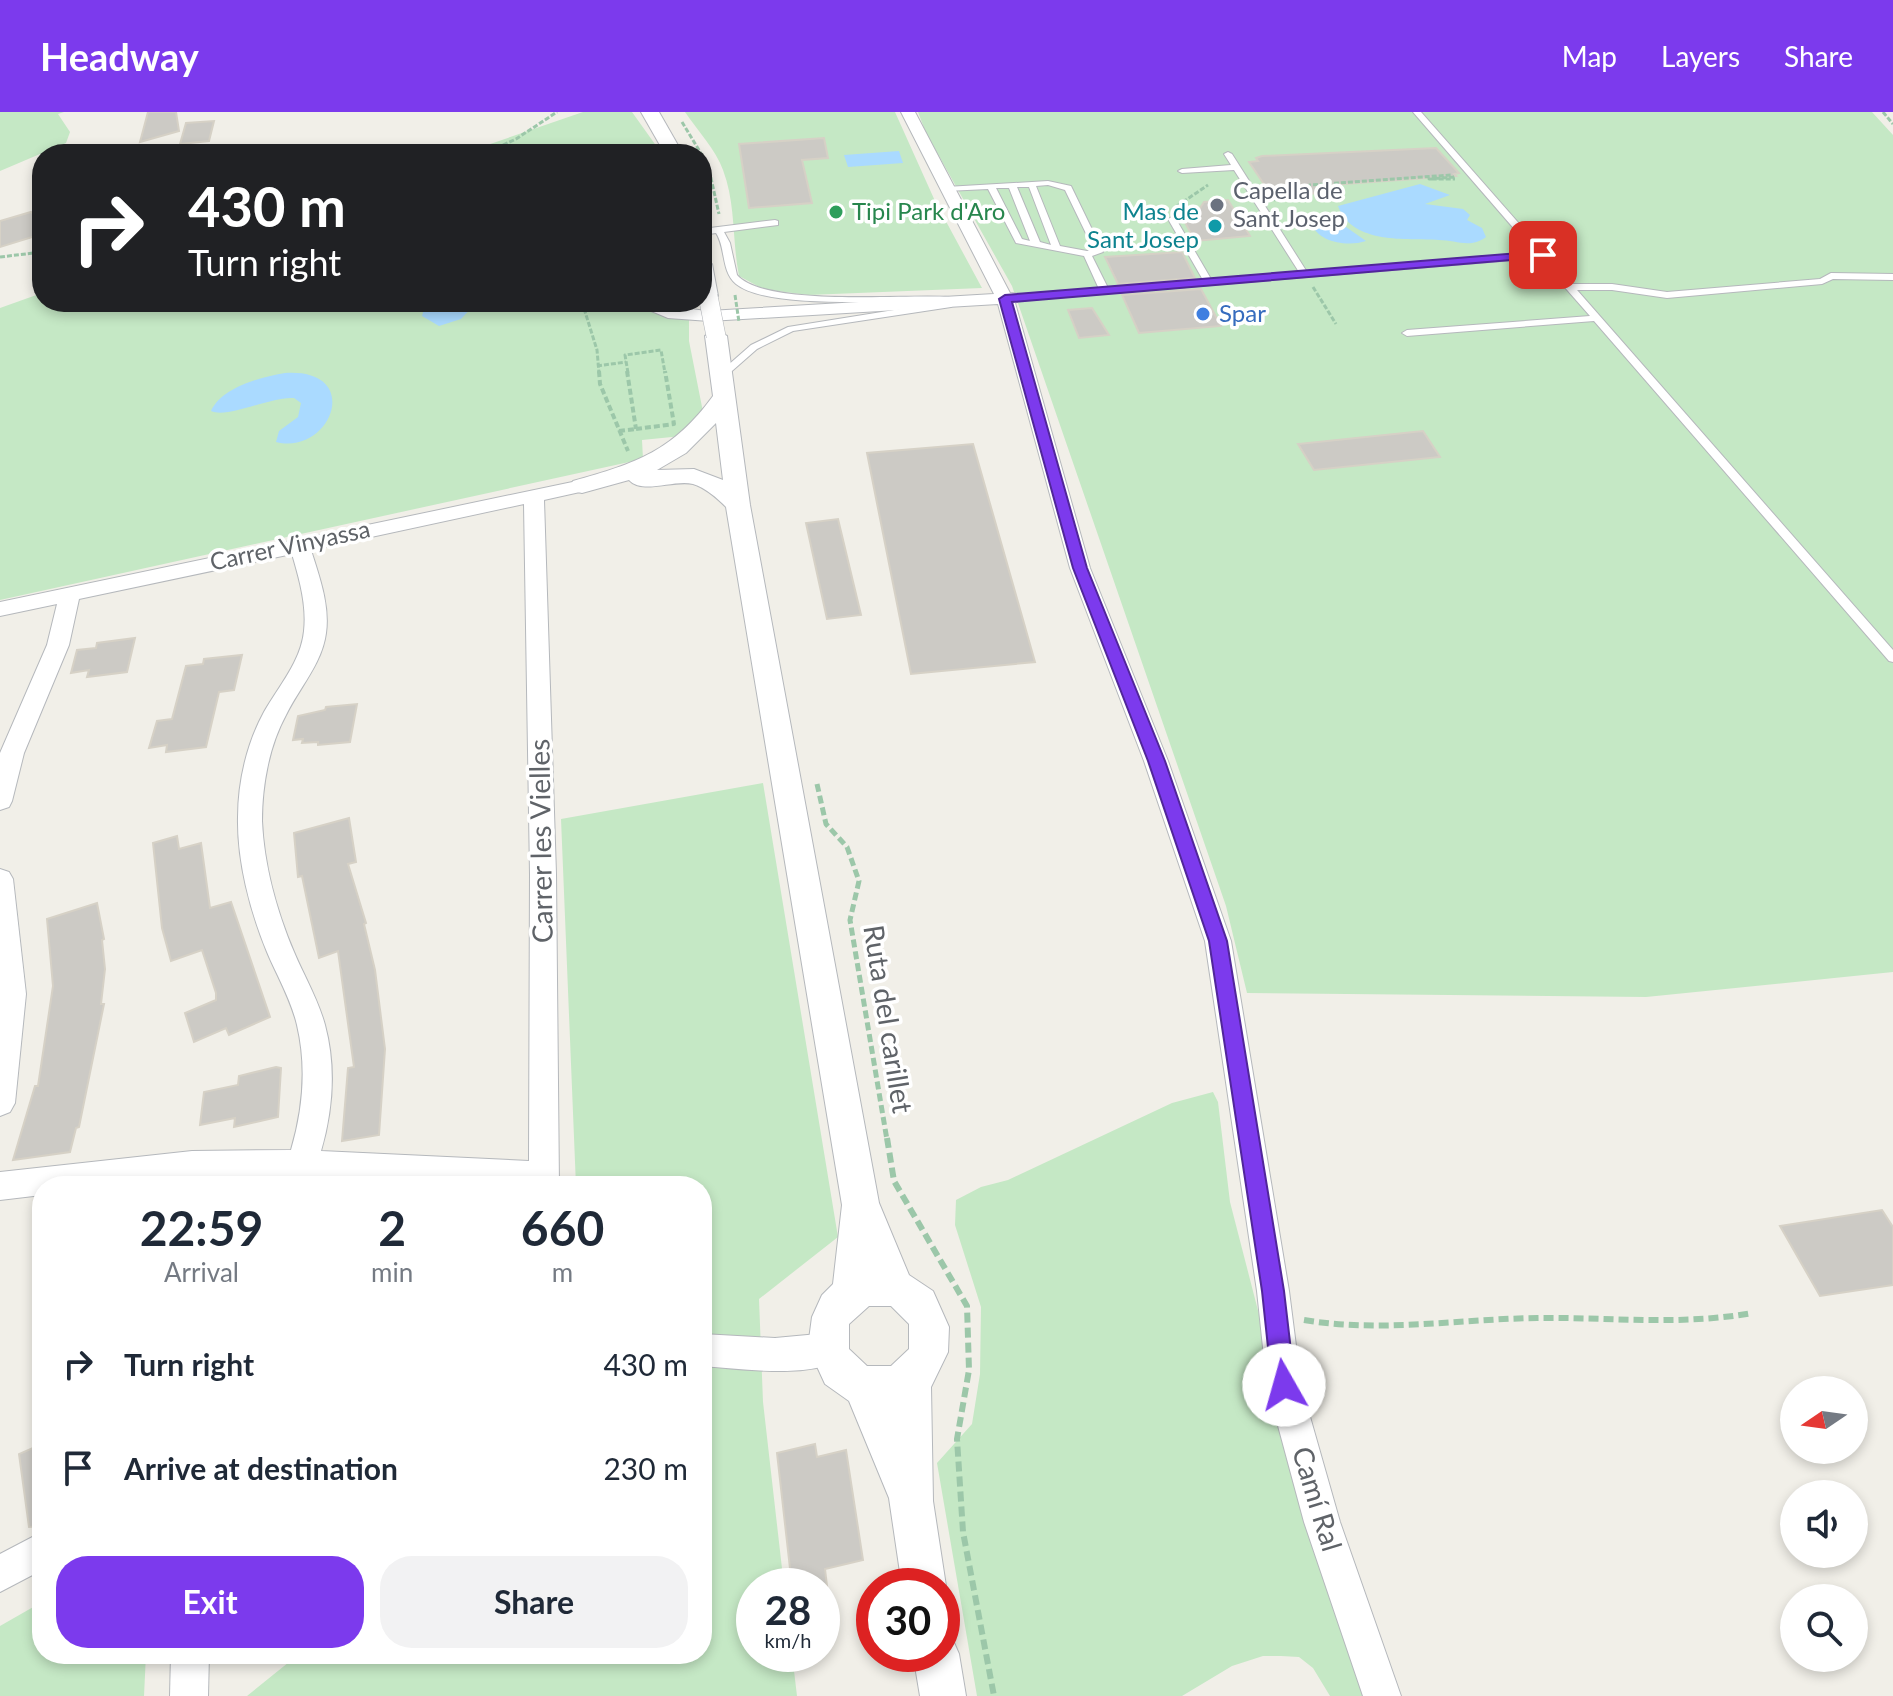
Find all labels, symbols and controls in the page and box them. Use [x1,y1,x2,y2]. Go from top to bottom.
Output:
text: Headway [40,33,199,79]
text: Map [1562,39,1617,73]
text: Layers [1661,39,1740,73]
text: Share [1784,39,1853,73]
text: 430 m [188,172,346,239]
place label: Capella de Sant Josep [1233,175,1345,232]
icon: right [56,176,160,280]
place label: Tipi Park d'Aro [852,196,1005,225]
place label: Mas de Sant Josep [1087,196,1199,253]
marker: Capella de Sant Josep [1208,196,1226,214]
marker: Tipi Park d'Aro [827,203,845,221]
marker: Mas de Sant Josep [1206,217,1224,235]
pin [1509,221,1577,289]
icon: arrive [1521,233,1565,277]
text: Turn right [188,240,341,284]
place label: Spar [1219,298,1266,327]
marker: Spar [1194,305,1212,323]
street label: Carrer Vinyassa [207,513,372,576]
street label: Carrer les Vielles [521,739,559,943]
street label: Ruta del carillet [857,922,921,1115]
text: 22:59 [140,1199,263,1256]
text: 2 [378,1199,406,1256]
text: 660 [521,1199,604,1256]
text: Arrival [164,1256,239,1288]
text: min [371,1256,413,1288]
text: m [552,1256,573,1288]
icon: right [56,1342,100,1386]
position arrow [1242,1343,1326,1427]
text: Turn right [124,1346,254,1382]
text: 430 m [603,1346,688,1382]
north arrow [1780,1376,1868,1464]
map controls [1780,1376,1868,1672]
street label: Camí Ral [1286,1442,1350,1555]
icon: arrive [56,1446,100,1490]
text: Arrive at destination [124,1450,398,1486]
text: 230 m [603,1450,688,1486]
button: sound [1780,1480,1868,1568]
button: Exit [56,1556,364,1648]
button: Share [380,1556,688,1648]
speed limit sign: 30 [856,1568,960,1672]
button: search [1780,1584,1868,1672]
text: 28 [765,1586,811,1634]
text: km/h [765,1628,811,1652]

